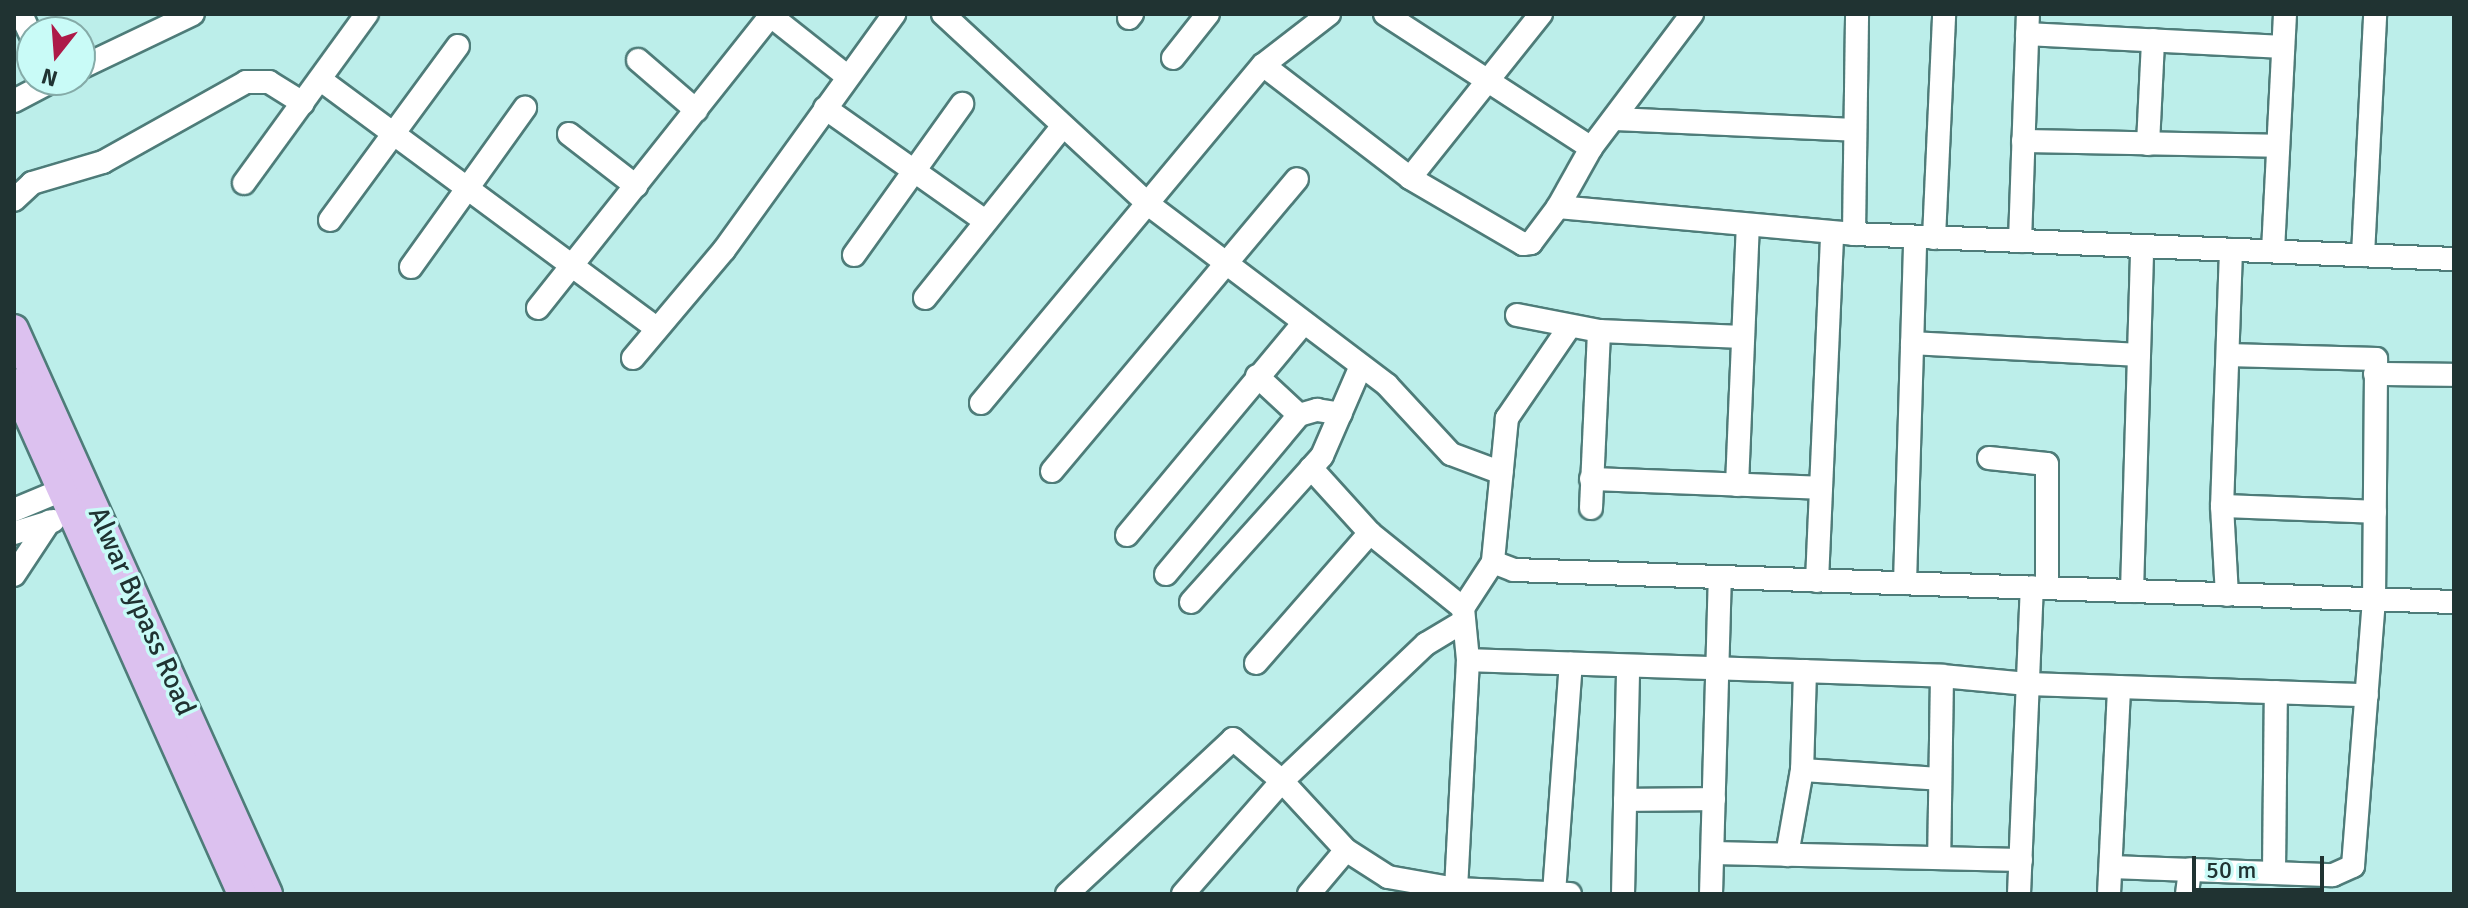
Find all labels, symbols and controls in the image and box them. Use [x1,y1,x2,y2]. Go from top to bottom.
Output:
north arrow [16,16,96,96]
text: N [38,62,61,93]
street label: Alwar Bypass Road [81,502,203,720]
scale bar [2196,840,2328,890]
text: 50 m [2206,855,2256,885]

